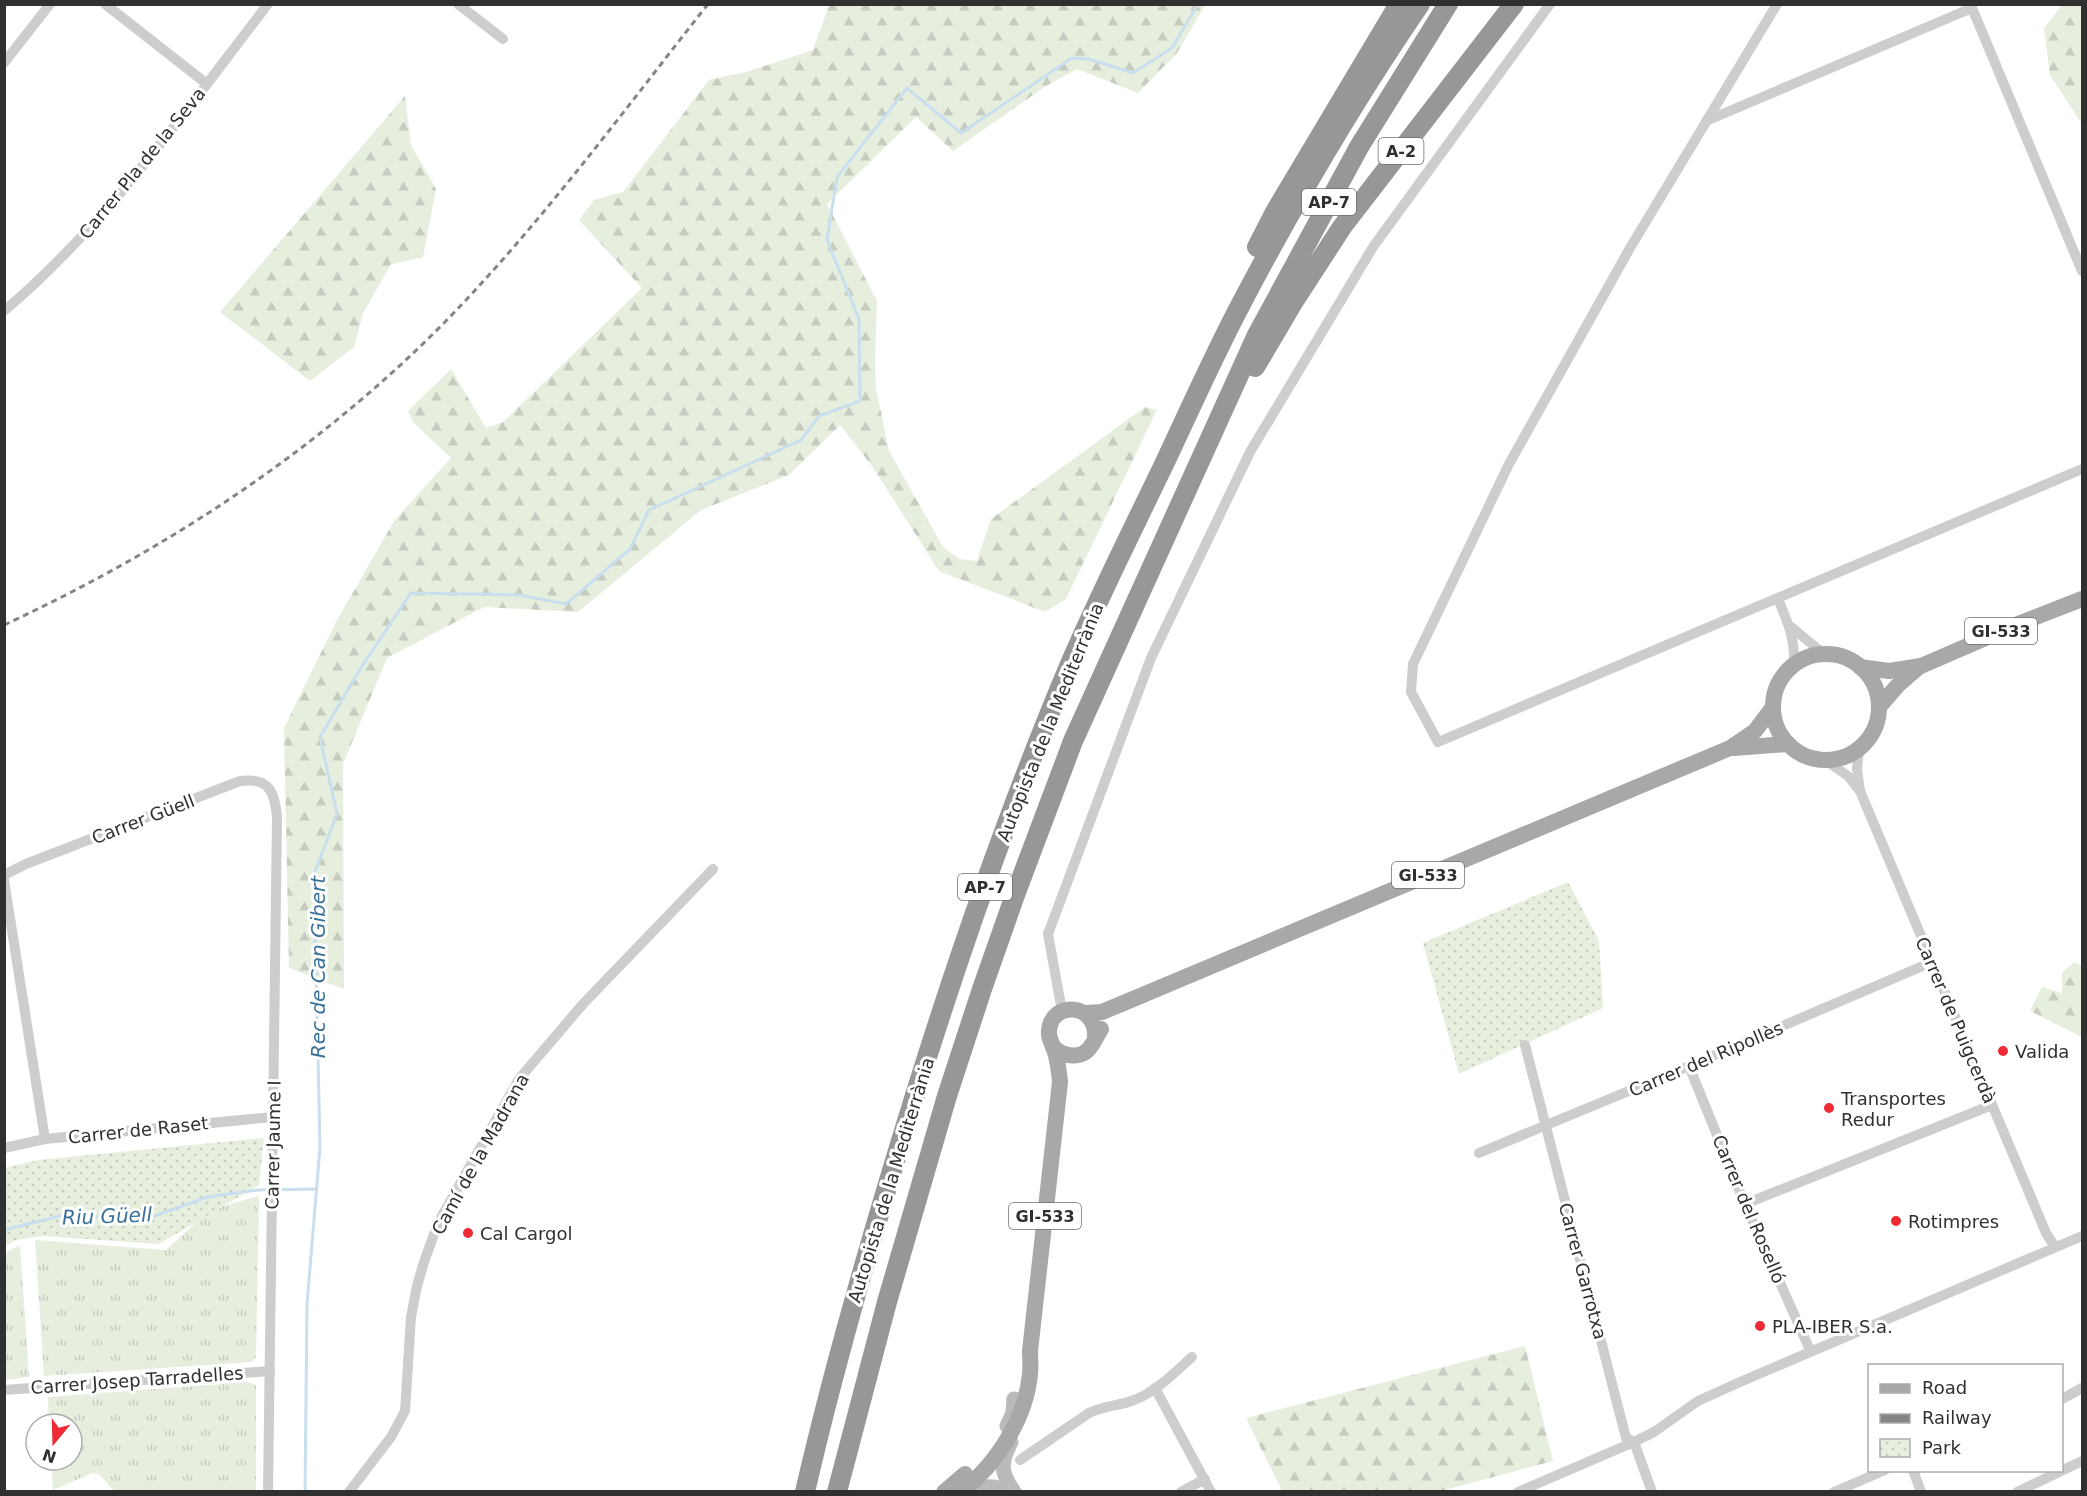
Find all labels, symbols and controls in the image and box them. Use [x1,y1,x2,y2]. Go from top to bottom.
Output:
street label: Carrer Pla de la Seva [74,83,210,243]
road number: A-2 [1378,138,1424,164]
road number: AP-7 [1302,189,1356,215]
street label: Autopista de la Mediterrània [992,600,1108,844]
road number: GI-533 [1965,618,2037,644]
street label: Carrer Güell [89,790,197,848]
road number: GI-533 [1392,862,1464,888]
road number: AP-7 [958,874,1012,900]
water label: Rec de Can Gibert [306,875,330,1058]
street label: Carrer de Puigcerdà [1911,934,2001,1106]
street label: Carrer del Ripollès [1626,1017,1786,1101]
place label: Valida [2015,1041,2069,1062]
marker: Valida [1996,1044,2010,1058]
street label: Autopista de la Mediterrània [844,1055,938,1305]
street label: Camí de la Madrana [427,1070,533,1238]
street label: Carrer Jaume I [261,1080,285,1210]
place label: Transportes Redur [1840,1088,1946,1130]
marker: Transportes Redur [1822,1101,1836,1115]
street label: Carrer de Raset [67,1112,209,1148]
street label: Carrer del Roselló [1708,1132,1790,1286]
street label: Carrer Garrotxa [1555,1200,1611,1342]
water label: Riu Güell [62,1202,153,1230]
road number: GI-533 [1009,1203,1081,1229]
place label: Rotimpres [1908,1211,1999,1232]
marker: Rotimpres [1889,1214,1903,1228]
place label: Cal Cargol [480,1223,572,1244]
marker: Cal Cargol [461,1226,475,1240]
place label: PLA-IBER S.a. [1772,1316,1893,1337]
marker: PLA-IBER S.a. [1753,1319,1767,1333]
street label: Carrer Josep Tarradelles [30,1362,244,1398]
legend [1868,1364,2063,1472]
text: Road [1922,1377,1967,1398]
text: Railway [1922,1407,1992,1428]
north arrow [24,1412,84,1472]
text: Park [1922,1437,1961,1458]
text: N [40,1445,59,1467]

